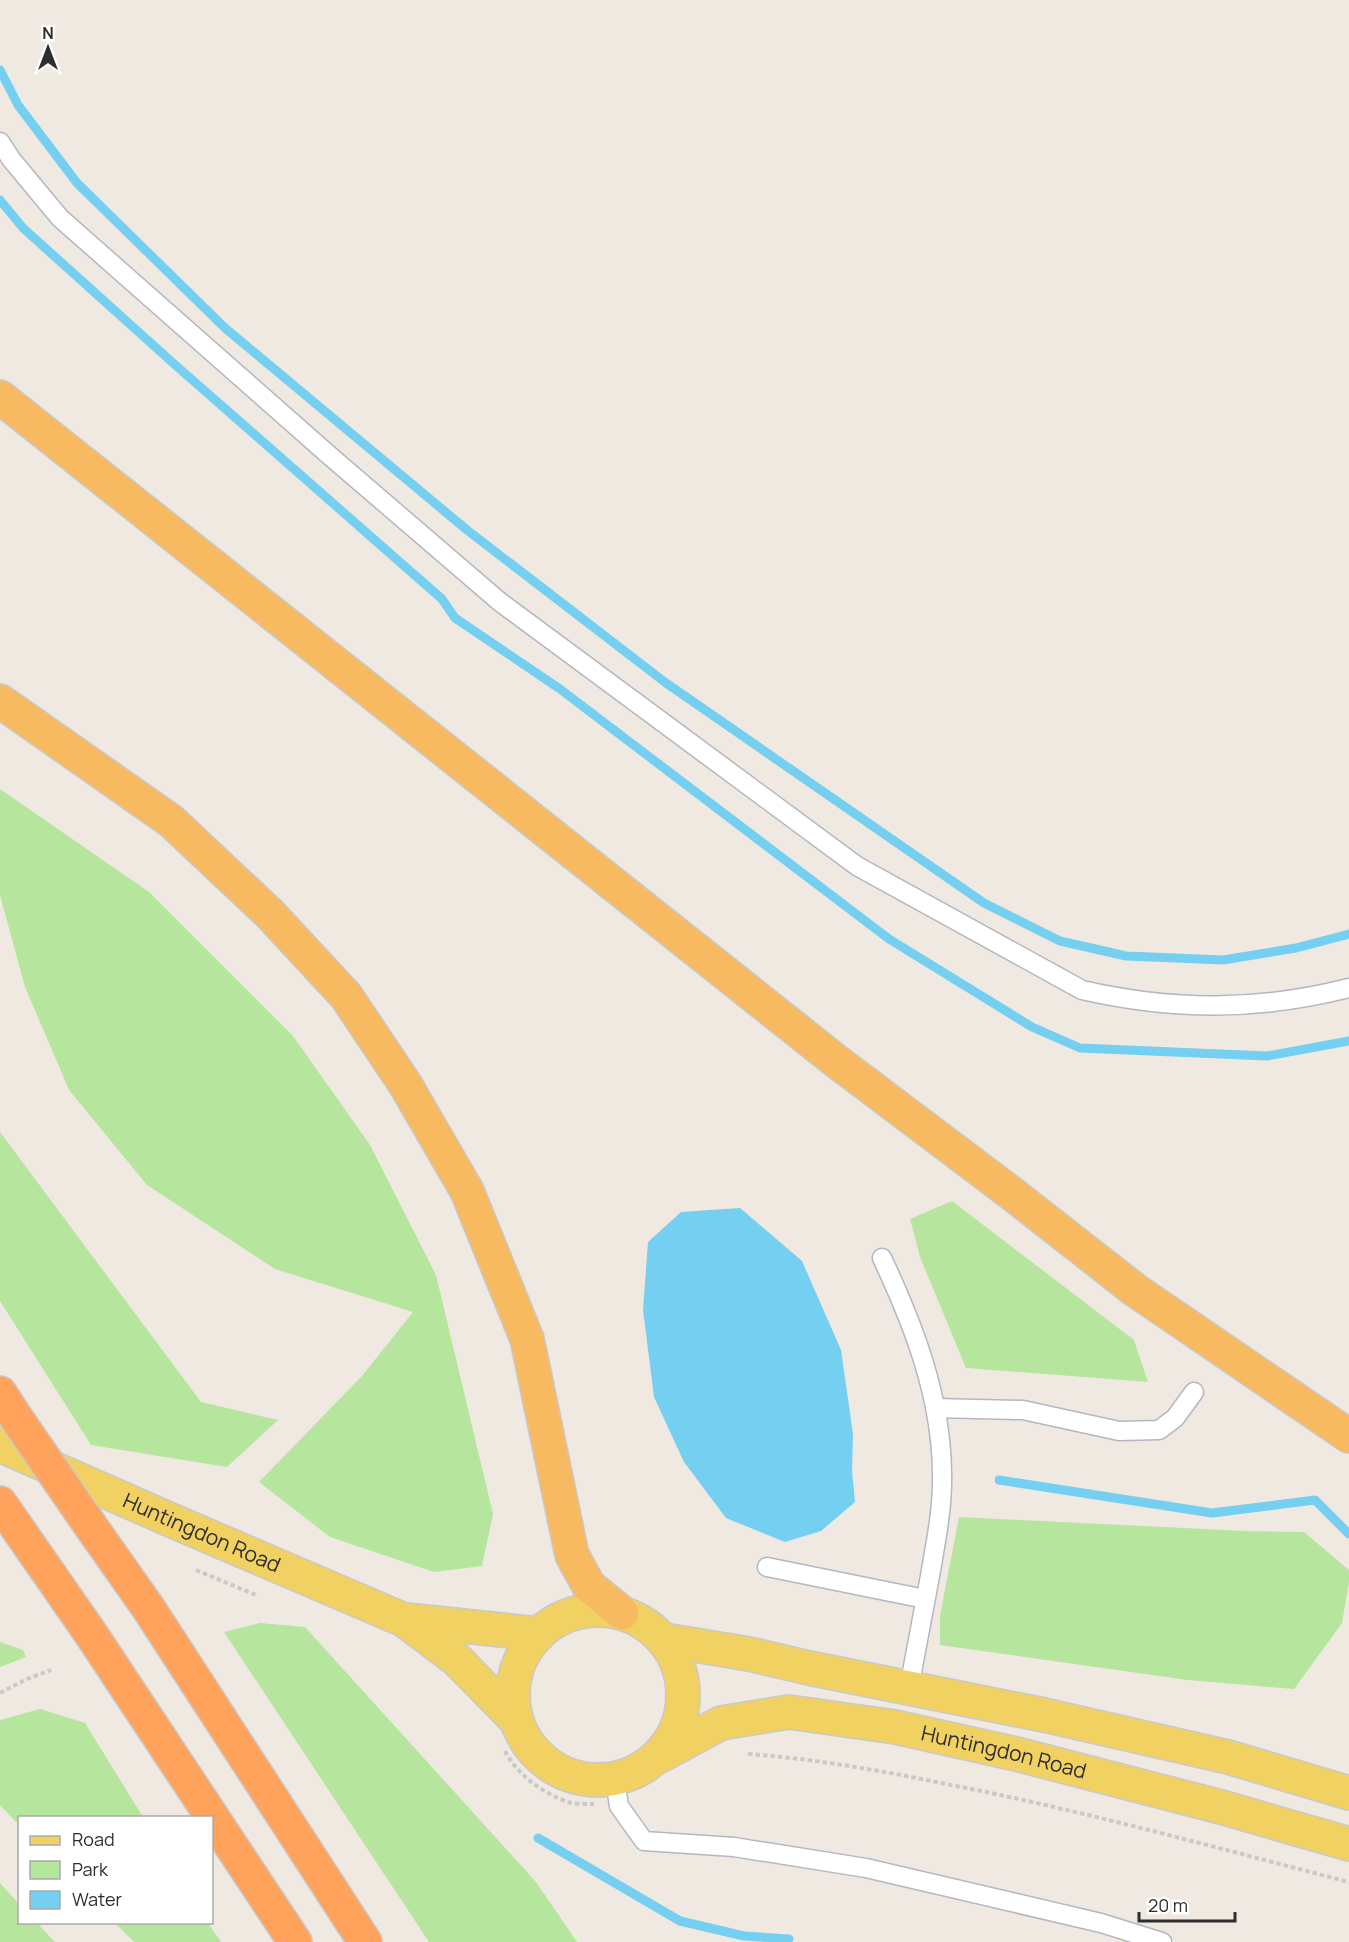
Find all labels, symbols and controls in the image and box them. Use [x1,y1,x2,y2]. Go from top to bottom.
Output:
north arrow [18,18,78,78]
text: N [42,22,54,44]
street label: Huntingdon Road [119,1486,285,1578]
street label: Huntingdon Road [919,1718,1090,1785]
legend [18,1816,213,1924]
text: Road [72,1827,115,1851]
text: Park [72,1857,109,1881]
scale bar [1139,1885,1235,1923]
text: Water [72,1887,122,1911]
text: 20 m [1148,1893,1188,1917]

